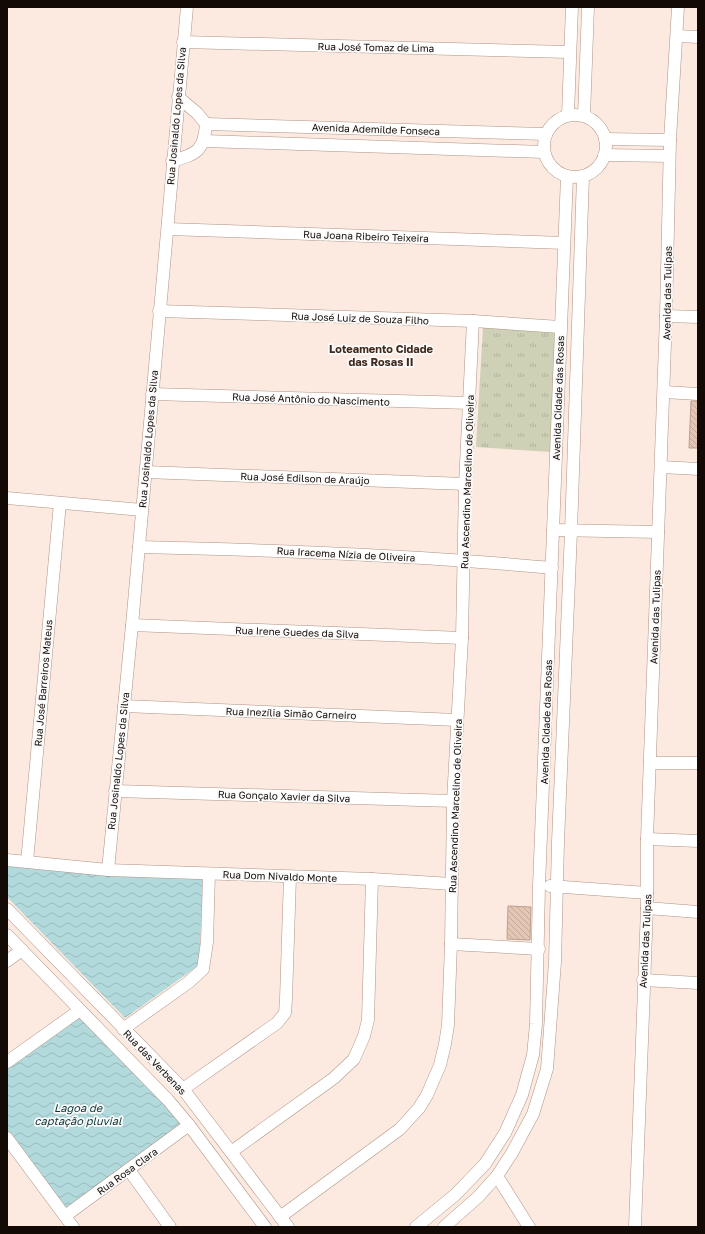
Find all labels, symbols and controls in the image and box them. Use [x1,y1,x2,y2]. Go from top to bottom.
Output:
street label: Rua José Tomaz de Lima [318,40,434,54]
street label: Rua Josinaldo Lopes da Silva [164,46,188,186]
street label: Avenida Ademilde Fonseca [312,121,440,137]
street label: Rua Joana Ribeiro Teixeira [303,228,429,244]
street label: Avenida das Tulipas [660,246,674,340]
street label: Rua José Luiz de Souza Filho [291,310,429,326]
street label: Avenida Cidade das Rosas [550,335,566,461]
district label: Loteamento Cidade das Rosas II [329,342,433,368]
street label: Rua Josinaldo Lopes da Silva [136,369,160,509]
street label: Rua José Antônio do Nascimento [232,390,390,408]
street label: Rua Ascendino Marcelino de Oliveira [458,395,476,569]
street label: Rua José Edilson de Araújo [240,470,370,486]
street label: Rua Iracema Nízia de Oliveira [276,544,416,564]
street label: Avenida das Tulipas [647,570,663,664]
street label: Rua José Barreiros Mateus [31,619,55,747]
street label: Rua Irene Guedes da Silva [235,624,359,640]
street label: Avenida Cidade das Rosas [538,659,554,785]
street label: Rua Josinaldo Lopes da Silva [105,691,131,831]
street label: Rua Inezília Simão Carneiro [225,705,357,721]
street label: Rua Ascendino Marcelino de Oliveira [446,719,464,893]
street label: Rua Gonçalo Xavier da Silva [218,788,350,804]
street label: Rua Dom Nivaldo Monte [223,868,338,884]
street label: Avenida das Tulipas [637,894,653,988]
street label: Rua das Verbenas [121,1027,189,1097]
water label: Lagoa de captação pluvial [35,1101,122,1128]
street label: Rua Rosa Clara [94,1145,160,1197]

